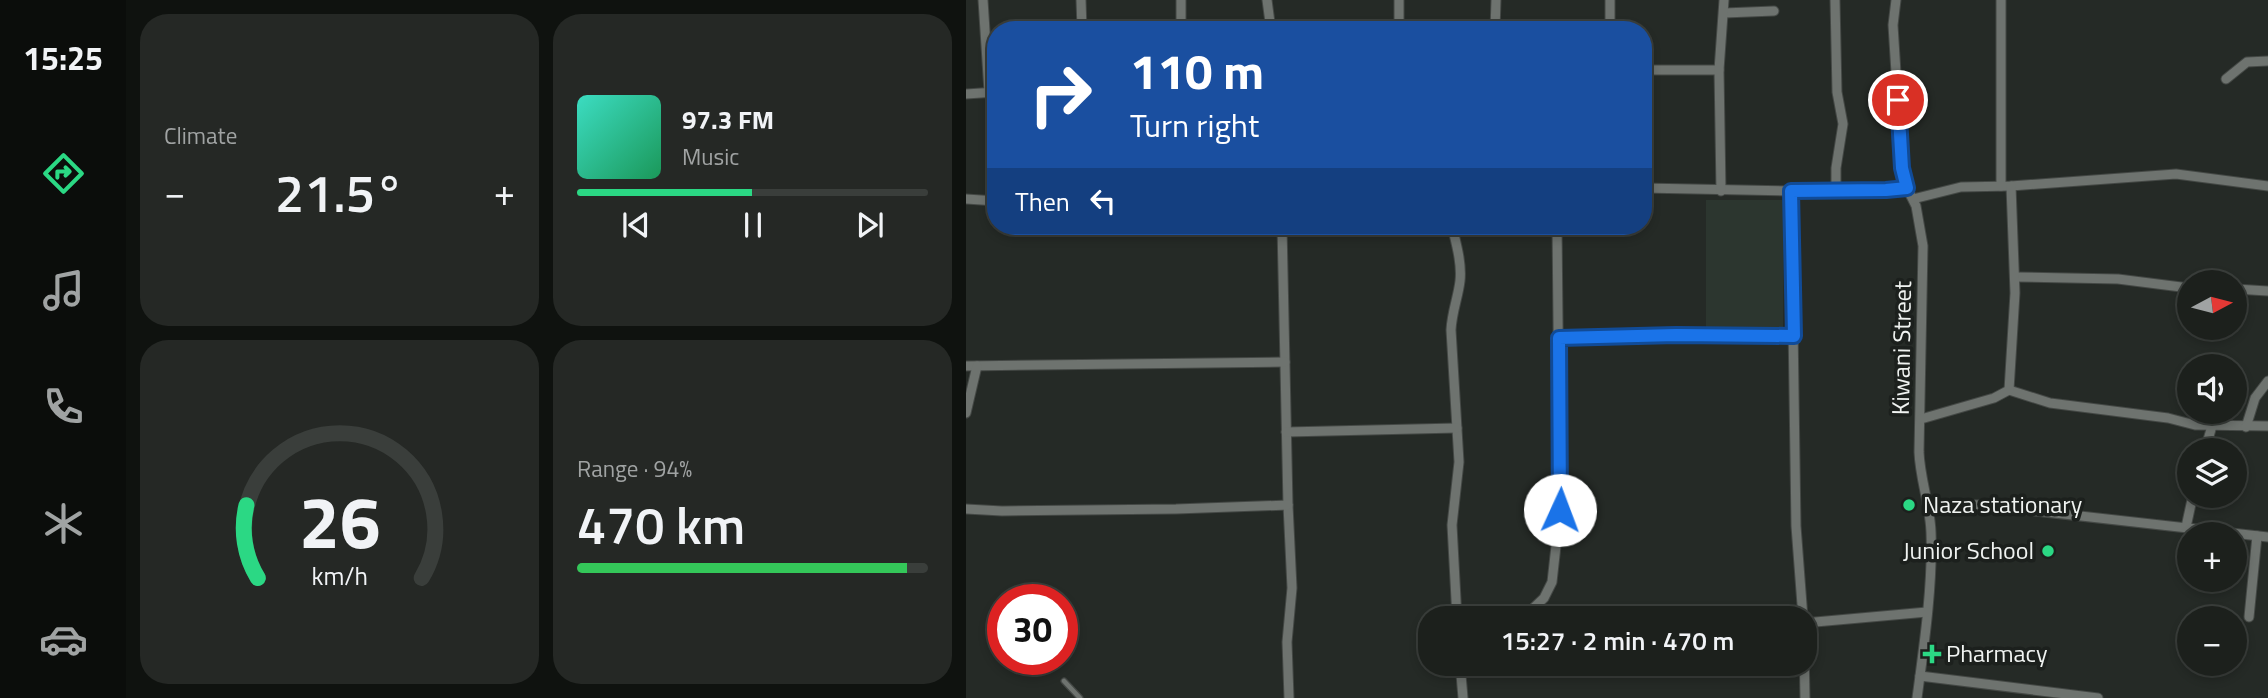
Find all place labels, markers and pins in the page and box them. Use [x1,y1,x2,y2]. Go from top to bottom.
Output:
pin [1868,70,1928,130]
place label: Naza stationary [1923,486,2083,522]
marker: Naza stationary [1901,497,1917,513]
place label: Junior School [1903,532,2034,568]
marker: Junior School [2040,543,2056,559]
place label: Pharmacy [1946,635,2048,671]
marker: Pharmacy [1924,646,1940,662]

